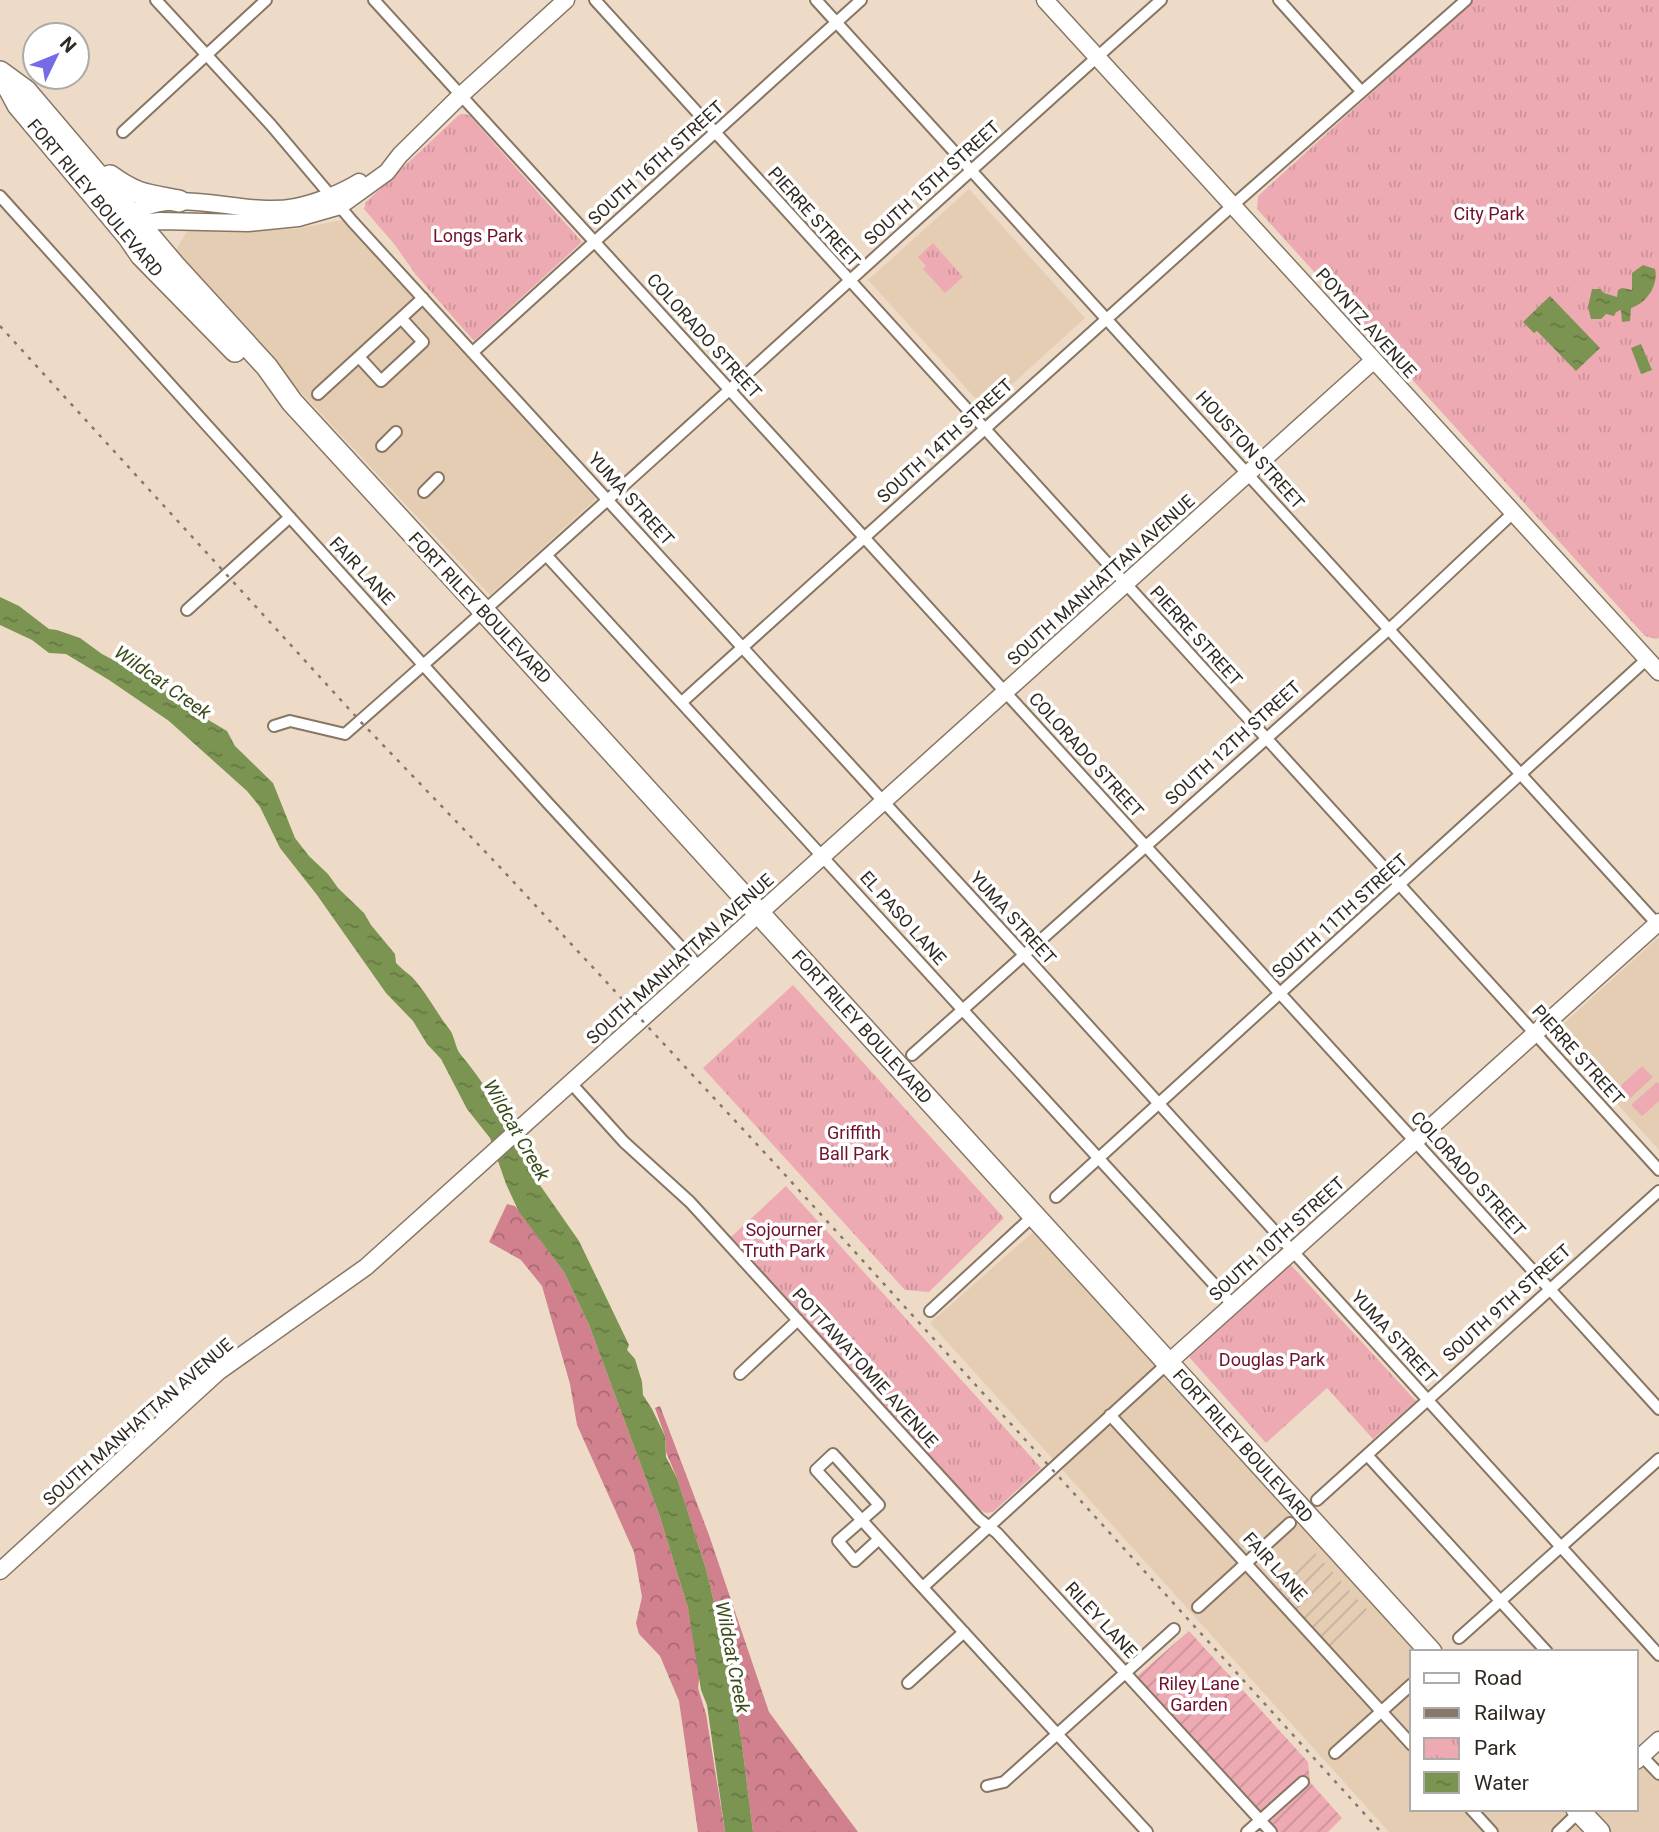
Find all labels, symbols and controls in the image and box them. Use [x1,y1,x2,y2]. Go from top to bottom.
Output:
north arrow [21,21,91,91]
text: N [55,32,81,57]
street label: SOUTH 16TH STREET [584,96,728,229]
street label: FORT RILEY BOULEVARD [23,115,168,281]
street label: SOUTH 15TH STREET [860,116,1004,249]
street label: PIERRE STREET [764,162,865,271]
park label: City Park [1453,203,1525,224]
park label: Longs Park [433,225,524,246]
street label: POYNTZ AVENUE [1312,264,1421,382]
street label: COLORADO STREET [643,269,766,403]
street label: SOUTH 14TH STREET [873,374,1017,507]
street label: HOUSTON STREET [1192,386,1309,513]
street label: YUMA STREET [584,448,679,550]
street label: SOUTH MANHATTAN AVENUE [1003,490,1198,669]
street label: FORT RILEY BOULEVARD [405,528,556,688]
street label: FAIR LANE [326,532,399,609]
street label: PIERRE STREET [1146,581,1247,690]
water label: Wildcat Creek [110,641,216,725]
street label: SOUTH 12TH STREET [1161,676,1305,809]
street label: COLORADO STREET [1025,688,1148,822]
street label: SOUTH 11TH STREET [1268,849,1412,982]
street label: EL PASO LANE [856,867,951,969]
street label: YUMA STREET [966,867,1061,969]
street label: SOUTH MANHATTAN AVENUE [582,869,777,1048]
street label: FORT RILEY BOULEVARD [788,946,937,1108]
street label: PIERRE STREET [1528,1000,1629,1109]
water label: Wildcat Creek [478,1076,555,1186]
street label: COLORADO STREET [1407,1107,1530,1241]
park label: Griffith Ball Park [819,1122,890,1164]
street label: SOUTH 10TH STREET [1205,1172,1349,1305]
park label: Sojourner Truth Park [743,1219,826,1261]
street label: SOUTH 9TH STREET [1438,1240,1575,1366]
street label: POTTAWATOMIE AVENUE [788,1284,943,1452]
street label: YUMA STREET [1347,1286,1442,1388]
street label: SOUTH MANHATTAN AVENUE [39,1334,237,1510]
park label: Douglas Park [1219,1349,1326,1370]
street label: FORT RILEY BOULEVARD [1169,1365,1318,1527]
street label: FAIR LANE [1239,1528,1312,1605]
street label: RILEY LANE [1061,1577,1142,1662]
water label: Wildcat Creek [710,1599,755,1715]
legend [1410,1650,1638,1811]
text: Road [1474,1666,1522,1690]
park label: Riley Lane Garden [1158,1673,1240,1715]
text: Railway [1474,1701,1546,1725]
text: Park [1474,1736,1517,1760]
text: Water [1474,1771,1529,1795]

